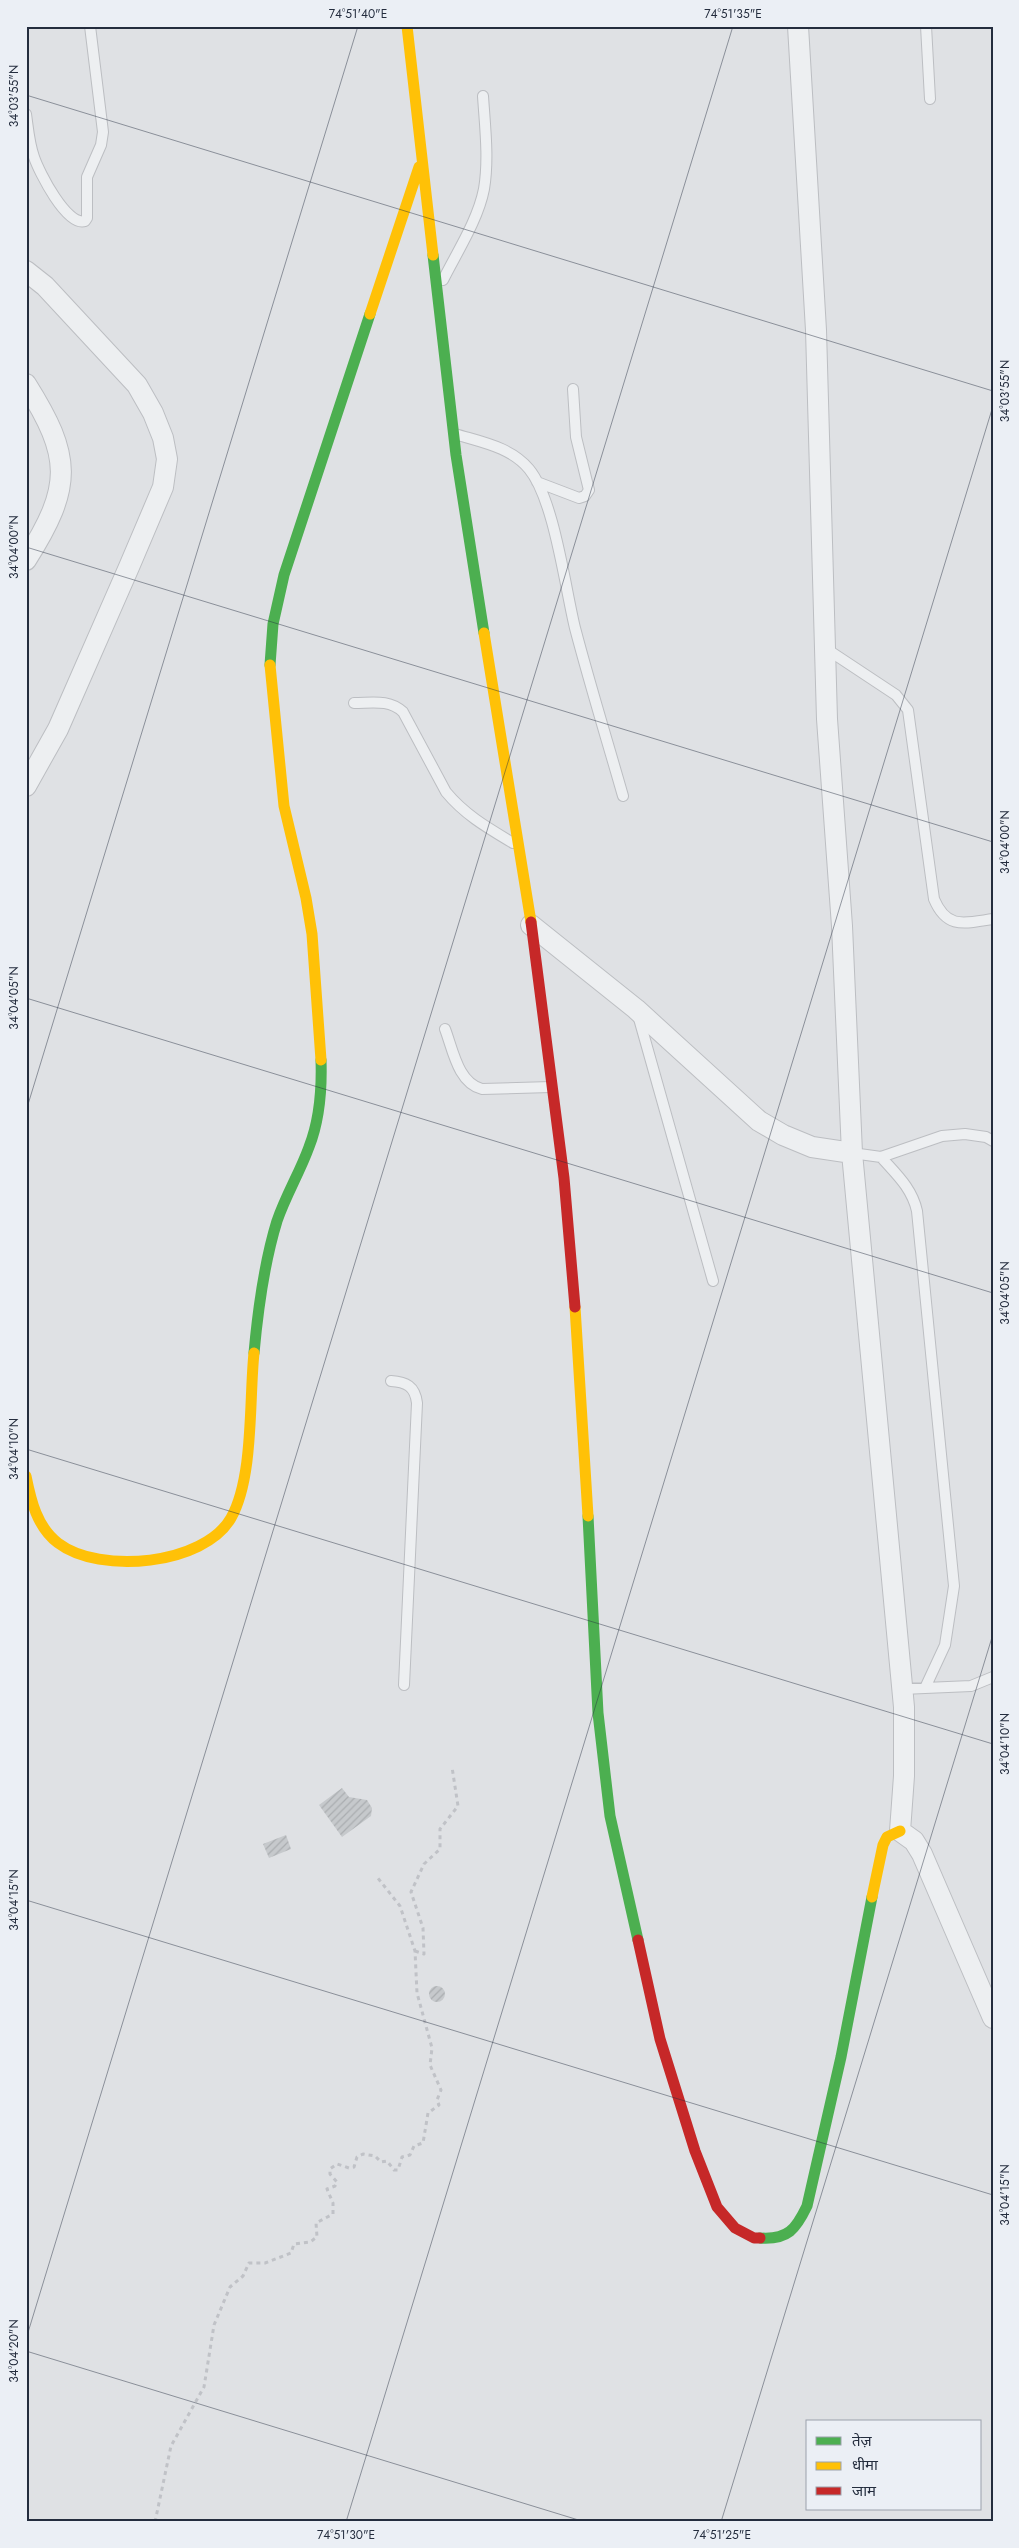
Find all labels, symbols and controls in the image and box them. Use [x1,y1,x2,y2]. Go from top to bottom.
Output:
text: 74°51'40"E [329,5,387,23]
text: 74°51'35"E [704,5,762,23]
text: 34°03'55"N [5,65,23,127]
text: 34°03'55"N [996,360,1014,422]
text: 34°04'00"N [5,515,23,579]
text: 34°04'00"N [996,810,1014,874]
text: 34°04'05"N [5,966,23,1030]
text: 34°04'05"N [996,1261,1014,1325]
text: 34°04'10"N [5,1418,23,1480]
text: 34°04'10"N [996,1713,1014,1775]
text: 34°04'15"N [5,1869,23,1931]
text: 34°04'15"N [996,2164,1014,2226]
text: 34°04'20"N [5,2319,23,2383]
legend [806,2420,982,2510]
text: तेज़ [852,2430,873,2452]
text: धीमा [852,2454,879,2476]
text: जाम [852,2480,877,2502]
text: 74°51'30"E [317,2526,375,2544]
text: 74°51'25"E [693,2526,751,2544]

